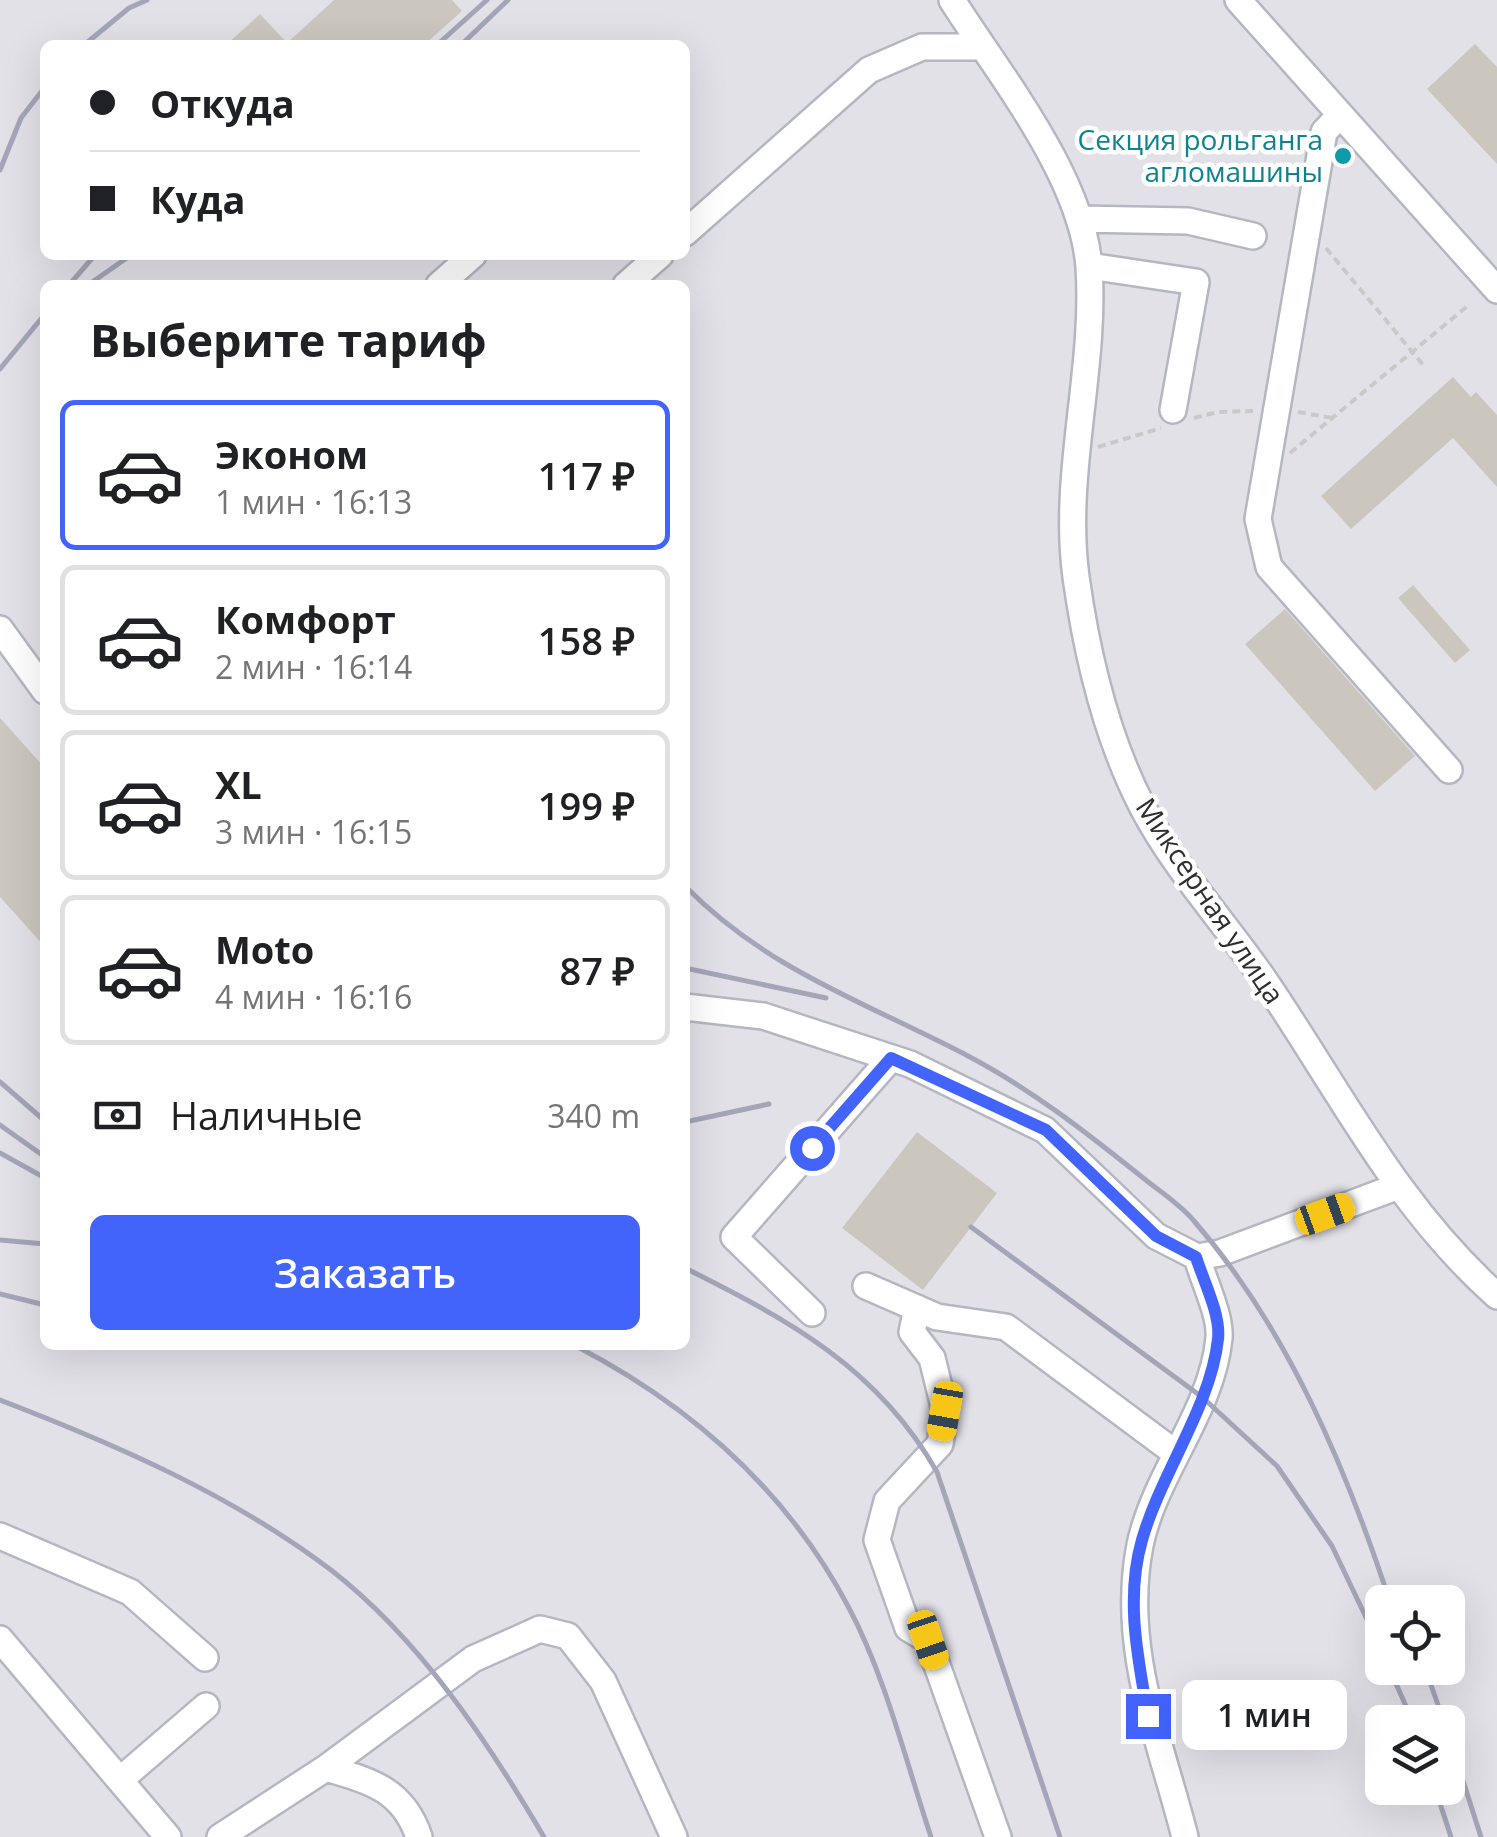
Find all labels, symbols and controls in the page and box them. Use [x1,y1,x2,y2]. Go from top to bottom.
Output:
text: Откуда [150,77,295,129]
place label: Секция рольганга агломашины [1078,120,1323,190]
marker: Секция рольганга агломашины [1332,145,1354,167]
text: Куда [150,173,245,225]
text: Выберите тариф [90,309,487,370]
text: Эконом [215,428,368,480]
icon: car [95,430,185,520]
text: 117 ₽ [538,449,635,501]
text: 1 мин · 16:13 [215,480,412,523]
text: Комфорт [215,593,396,645]
icon: car [95,595,185,685]
text: 158 ₽ [538,614,635,666]
text: 2 мин · 16:14 [215,645,412,688]
text: XL [215,758,262,810]
icon: car [95,760,185,850]
text: 199 ₽ [538,779,635,831]
street label: Миксерная улица [1128,790,1294,1011]
text: 3 мин · 16:15 [215,810,412,853]
text: Moto [215,923,314,975]
icon: car [95,925,185,1015]
text: 87 ₽ [560,944,635,996]
text: 4 мин · 16:16 [215,975,412,1018]
icon: cash [90,1088,145,1143]
text: Наличные [170,1089,363,1141]
text: 340 m [547,1094,640,1137]
route start [790,1126,835,1171]
car [1292,1190,1358,1238]
button: Заказать [90,1215,640,1330]
car [925,1379,965,1443]
map controls [1365,1585,1465,1805]
button: locate [1365,1585,1465,1685]
car [904,1607,952,1673]
callout: 1 мин [1183,1681,1348,1751]
text: 1 мин [1217,1693,1312,1736]
route end [1126,1694,1171,1739]
button: layers [1365,1705,1465,1805]

